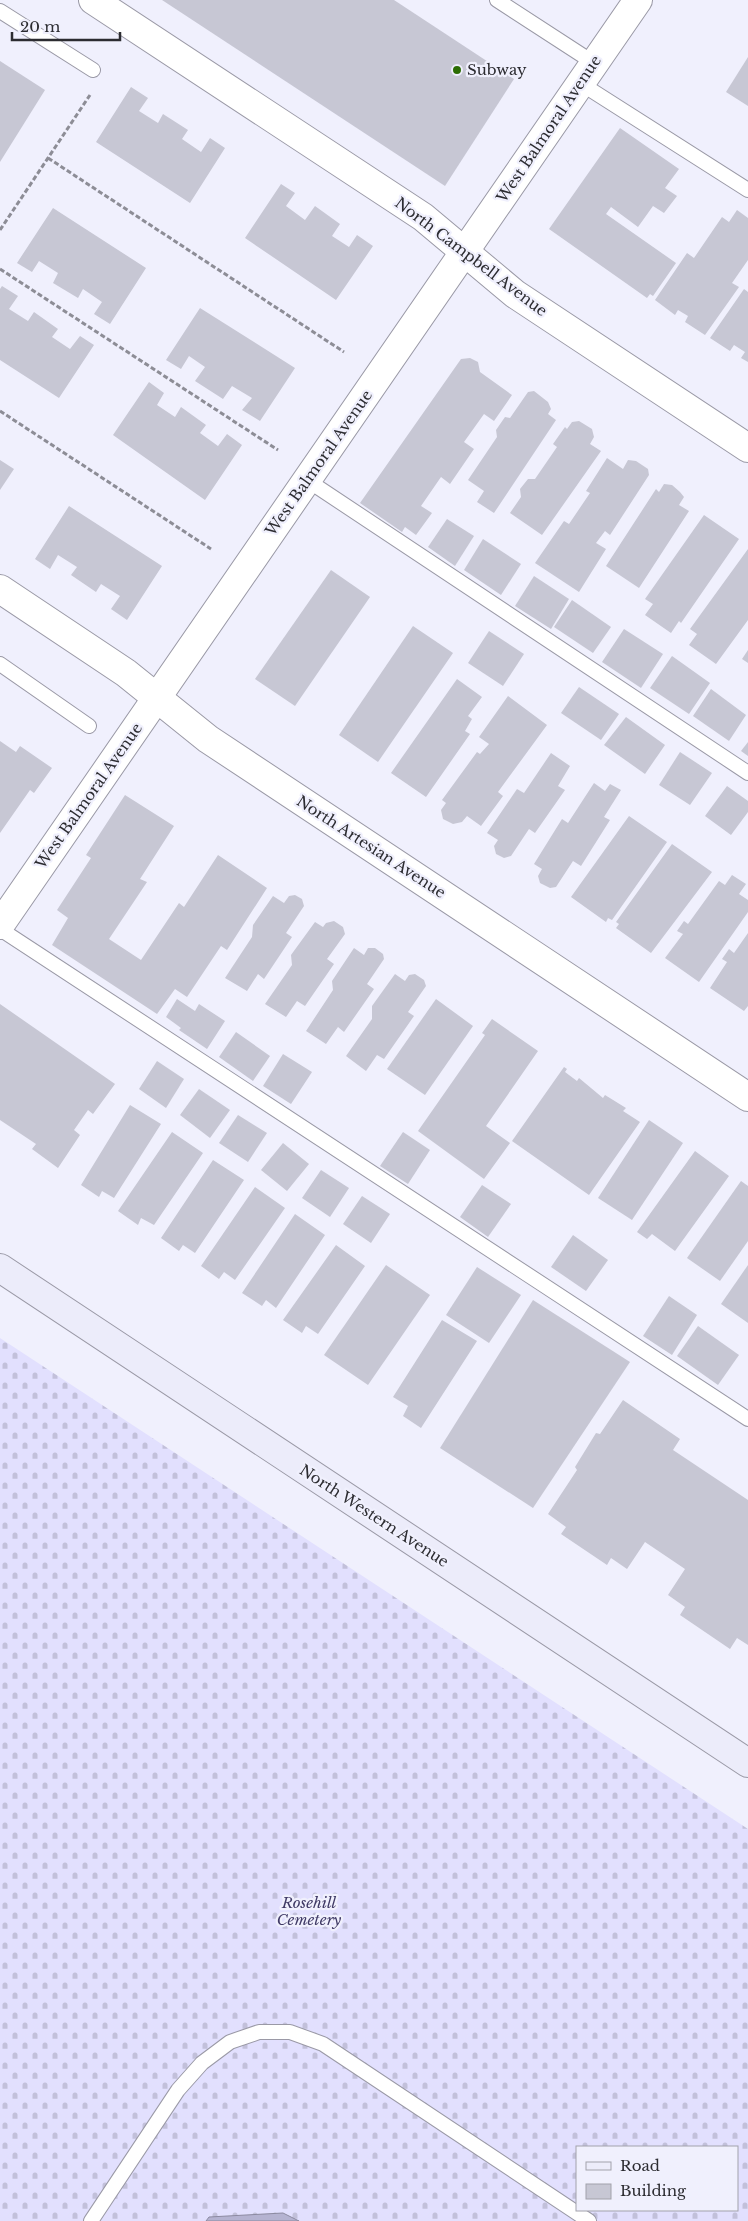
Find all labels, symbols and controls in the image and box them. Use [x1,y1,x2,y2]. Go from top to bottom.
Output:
scale bar [12,10,120,42]
text: 20 m [20,17,60,36]
street label: West Balmoral Avenue [492,51,605,207]
place label: Subway [467,60,527,79]
marker: Subway [451,64,463,76]
street label: North Campbell Avenue [391,193,551,320]
street label: West Balmoral Avenue [260,386,376,540]
street label: West Balmoral Avenue [30,719,146,873]
street label: North Artesian Avenue [293,791,449,902]
street label: North Western Avenue [296,1460,452,1571]
park label: Rosehill Cemetery [277,1893,342,1929]
legend [576,2146,738,2211]
text: Road [620,2156,660,2175]
text: Building [620,2181,687,2200]

